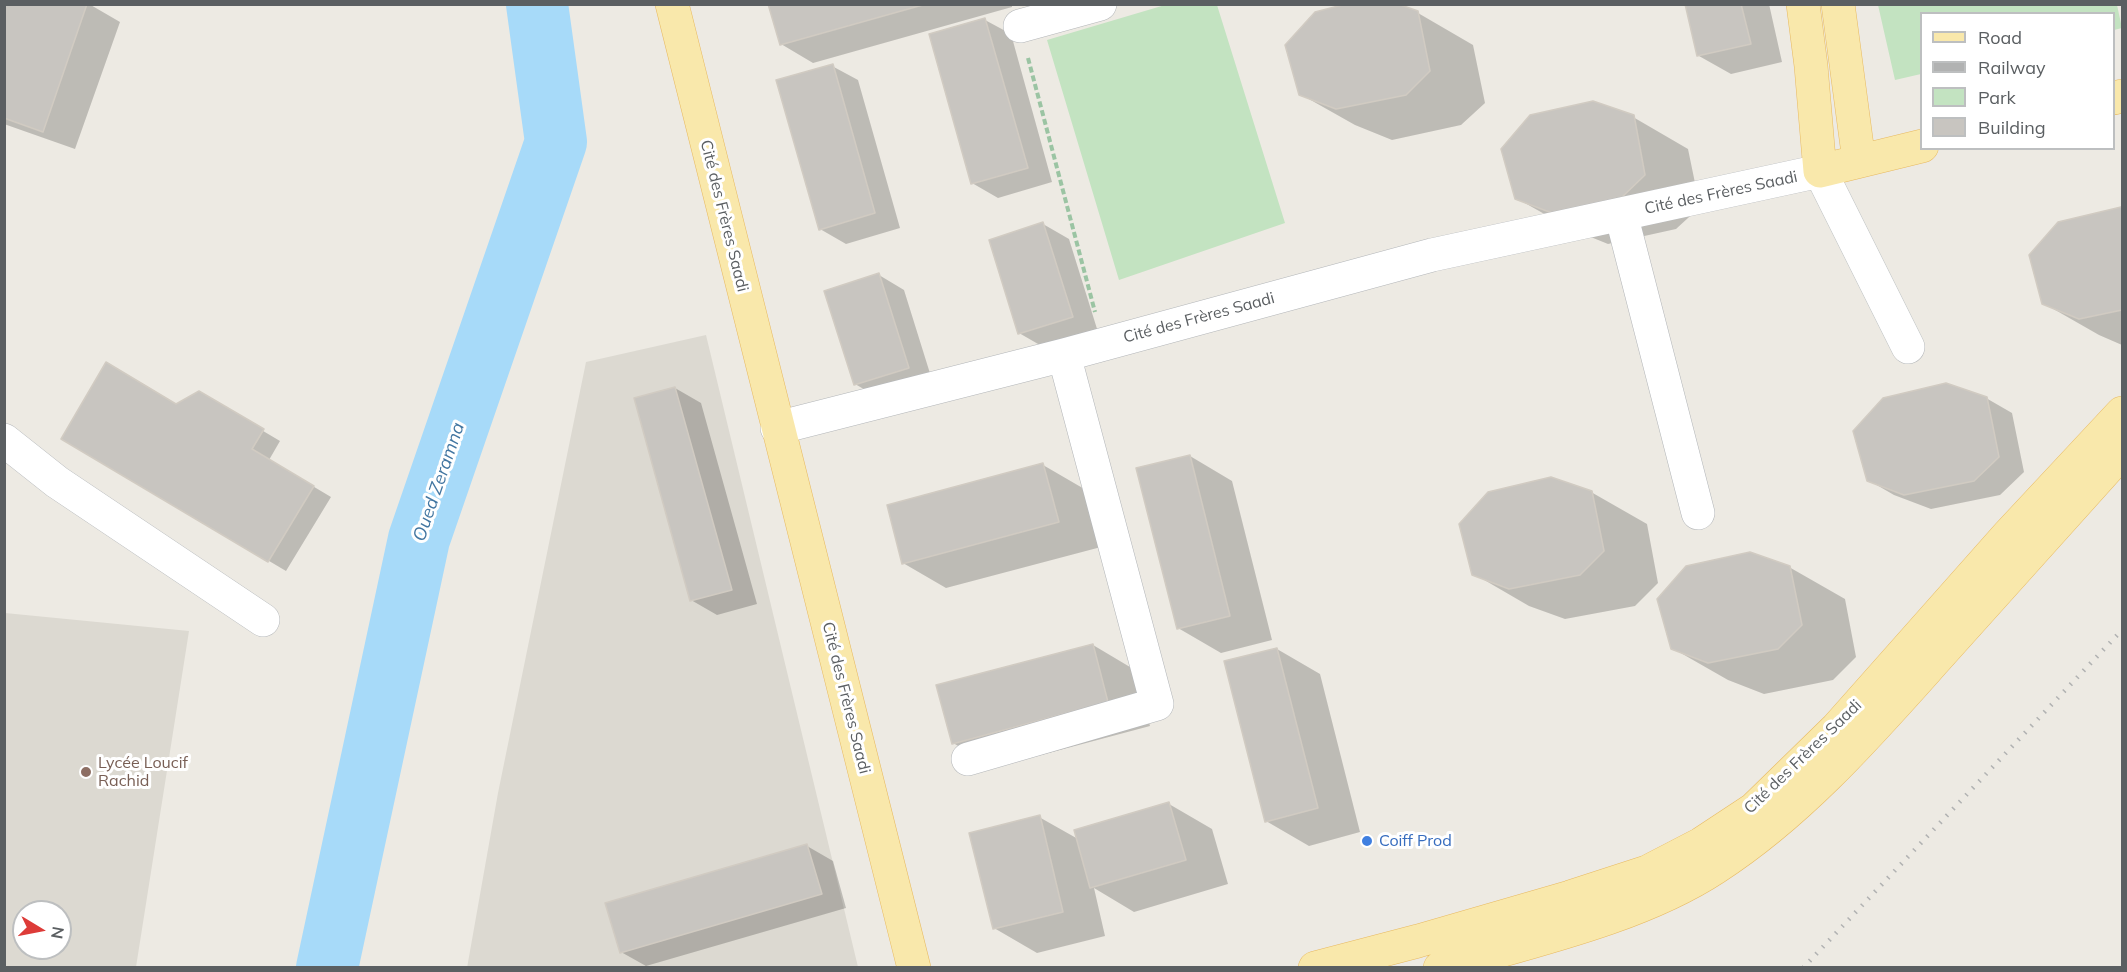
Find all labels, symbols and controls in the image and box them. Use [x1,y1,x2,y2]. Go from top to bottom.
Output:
legend [1920,12,2115,150]
text: Road [1978,26,2022,49]
text: Railway [1978,56,2046,79]
text: Park [1978,86,2016,109]
text: Building [1978,116,2046,139]
street label: Cité des Frères Saadi [696,138,752,294]
street label: Cité des Frères Saadi [1643,167,1799,219]
street label: Cité des Frères Saadi [1121,289,1277,347]
water label: Oued Zeramna [409,420,469,544]
street label: Cité des Frères Saadi [818,620,874,776]
street label: Cité des Frères Saadi [1740,696,1866,818]
place label: Lycée Loucif Rachid [98,753,188,791]
marker: Lycée Loucif Rachid [79,765,93,779]
place label: Coiff Prod [1379,831,1452,851]
marker: Coiff Prod [1360,834,1374,848]
north arrow [12,900,72,960]
text: N [47,925,69,940]

